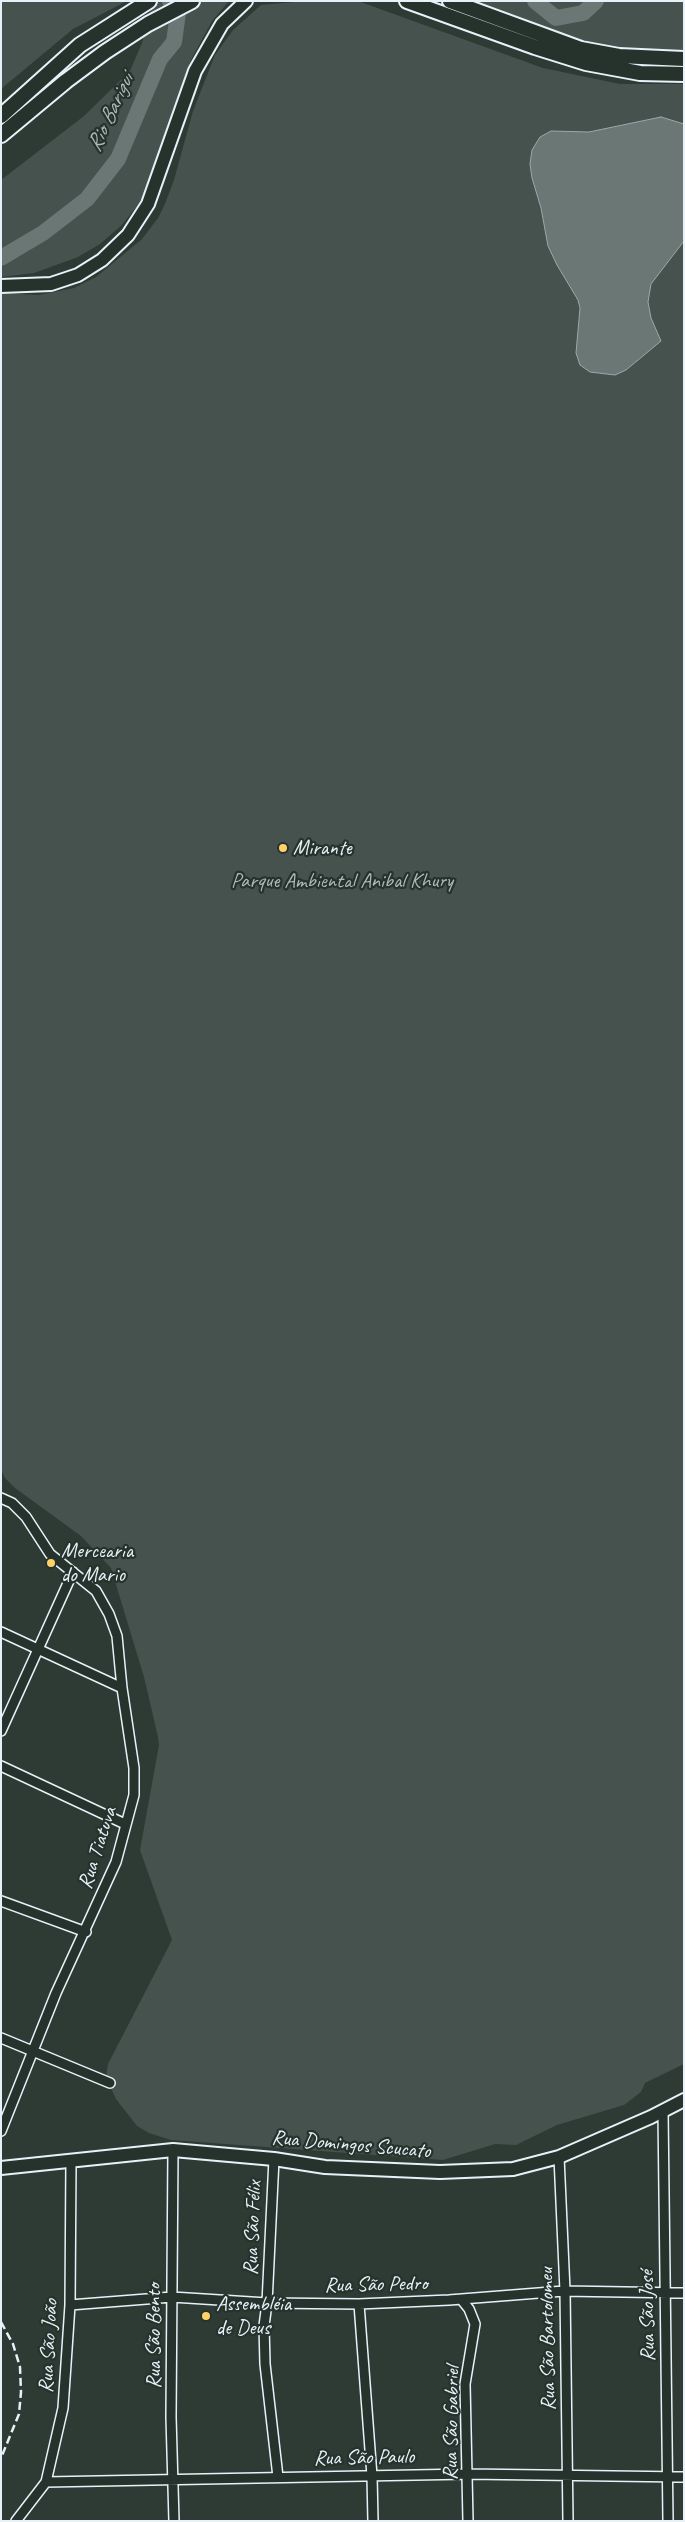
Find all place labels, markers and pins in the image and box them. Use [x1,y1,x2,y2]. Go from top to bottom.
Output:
place label: Mirante [293,835,351,861]
marker: Mirante [277,842,289,854]
place label: Mercearia do Mario [61,1538,133,1588]
marker: Mercearia do Mario [45,1557,57,1569]
place label: Assembléia de Deus [216,2291,291,2341]
marker: Assembléia de Deus [200,2310,212,2322]

